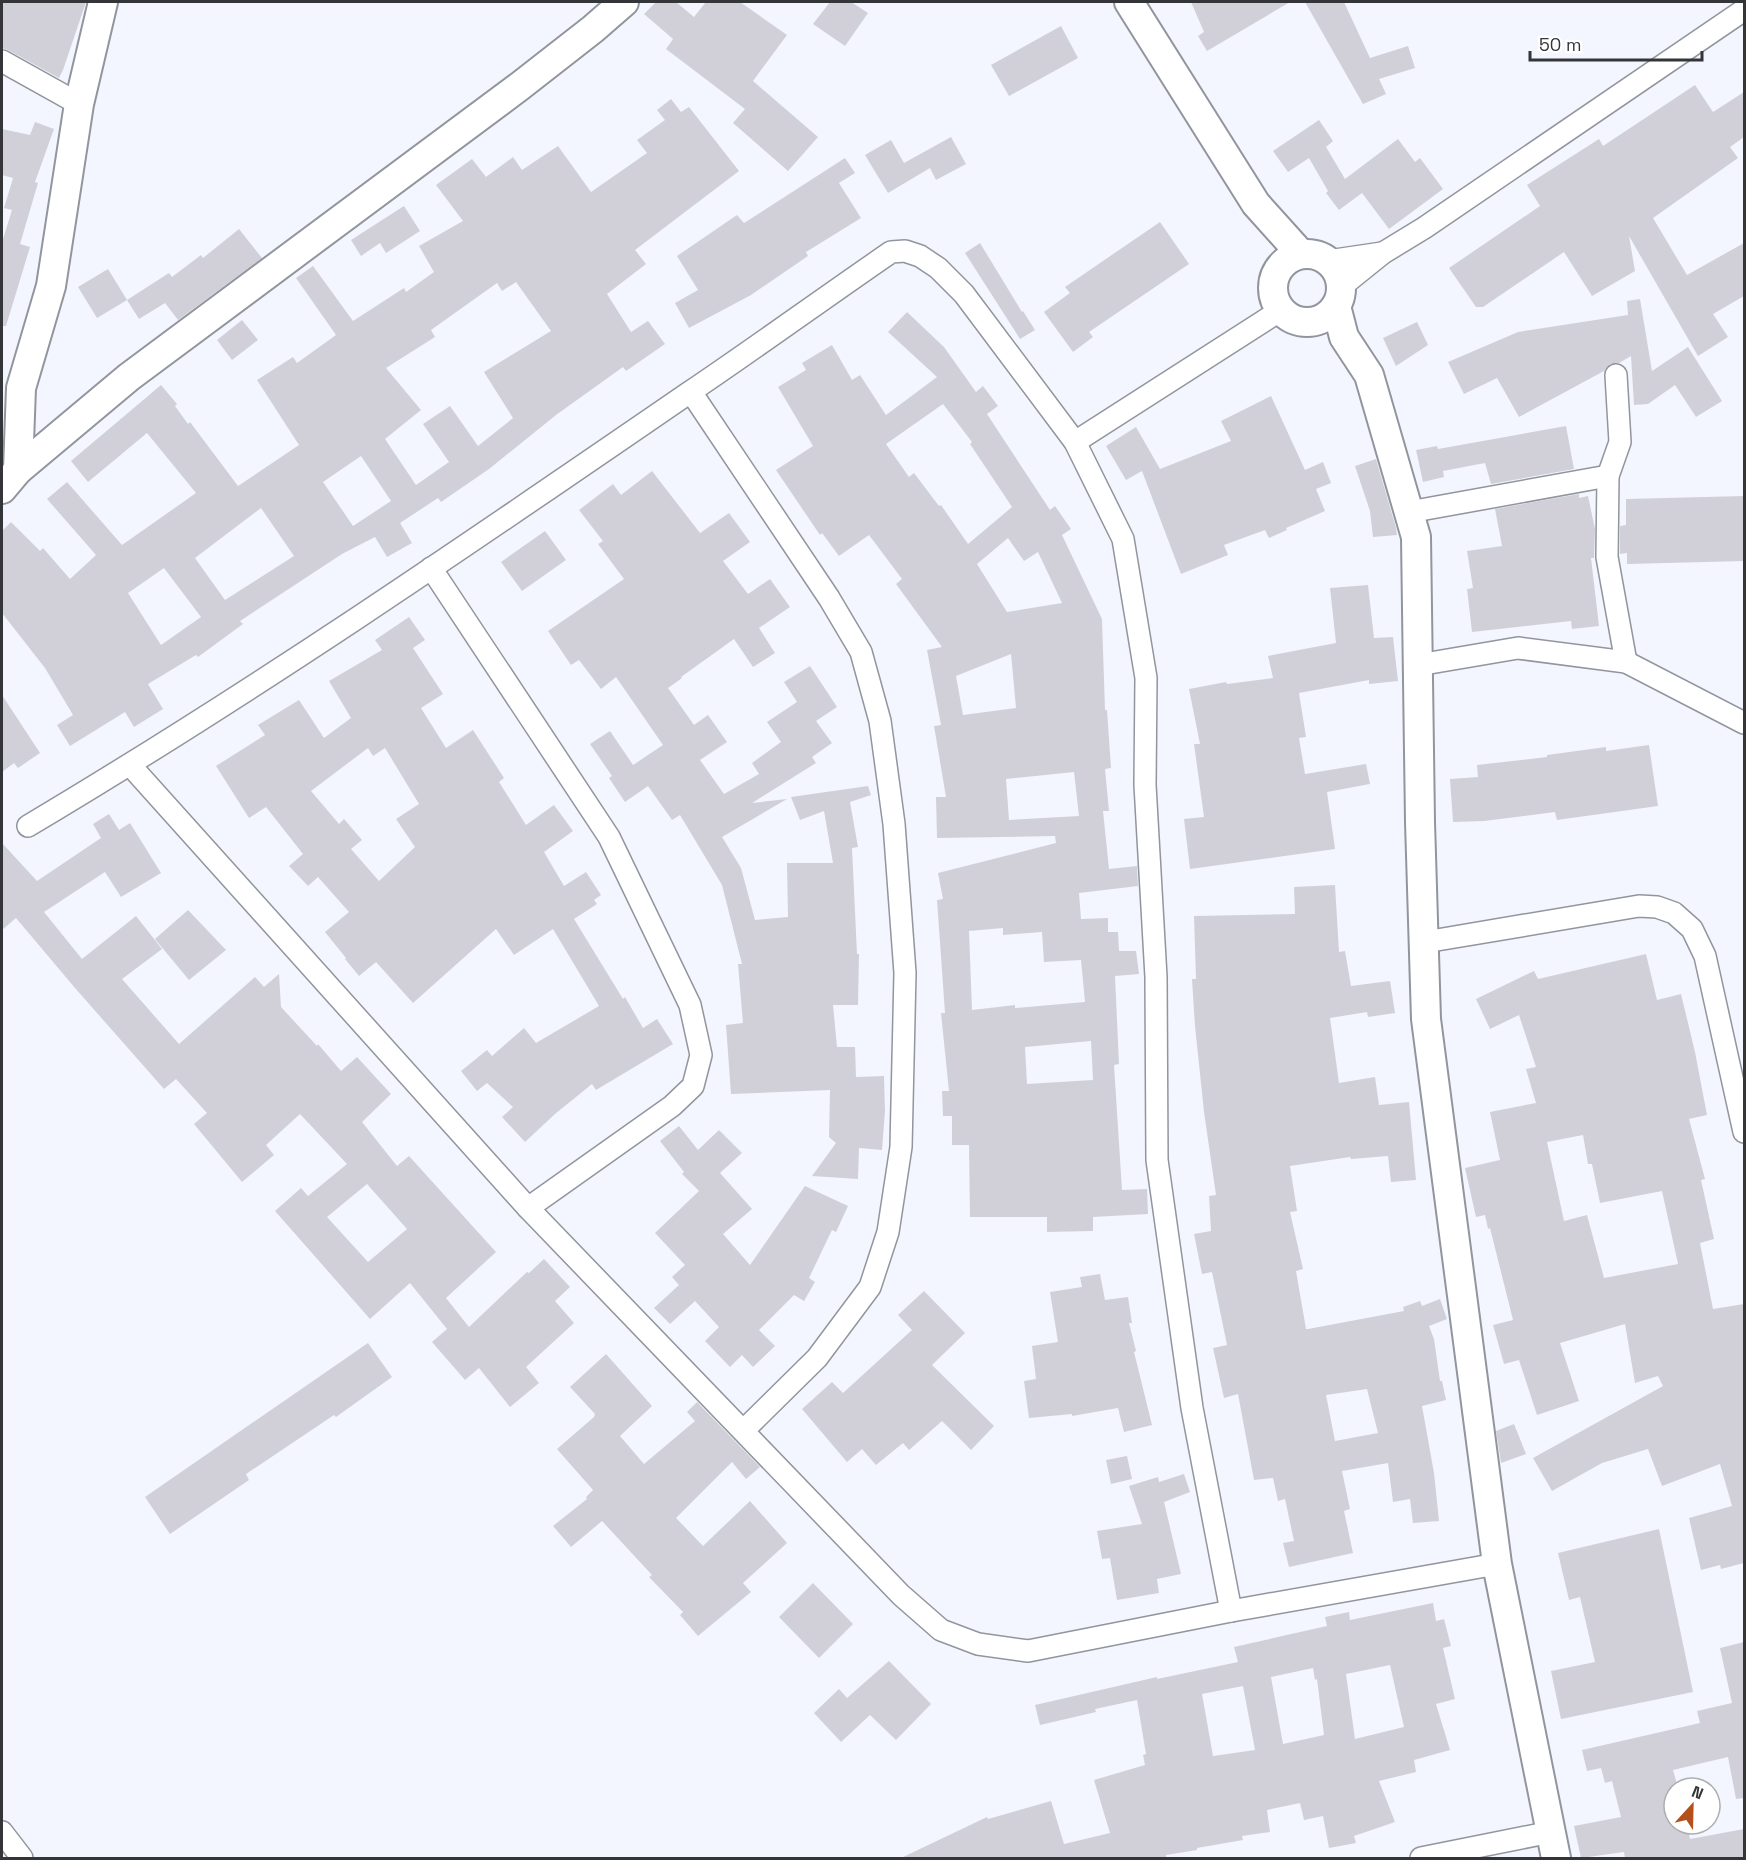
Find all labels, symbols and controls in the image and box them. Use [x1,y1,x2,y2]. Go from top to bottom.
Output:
scale bar [1530,24,1702,62]
text: 50 m [1539,33,1581,56]
north arrow [1662,1776,1722,1836]
text: N [1689,1781,1706,1804]

